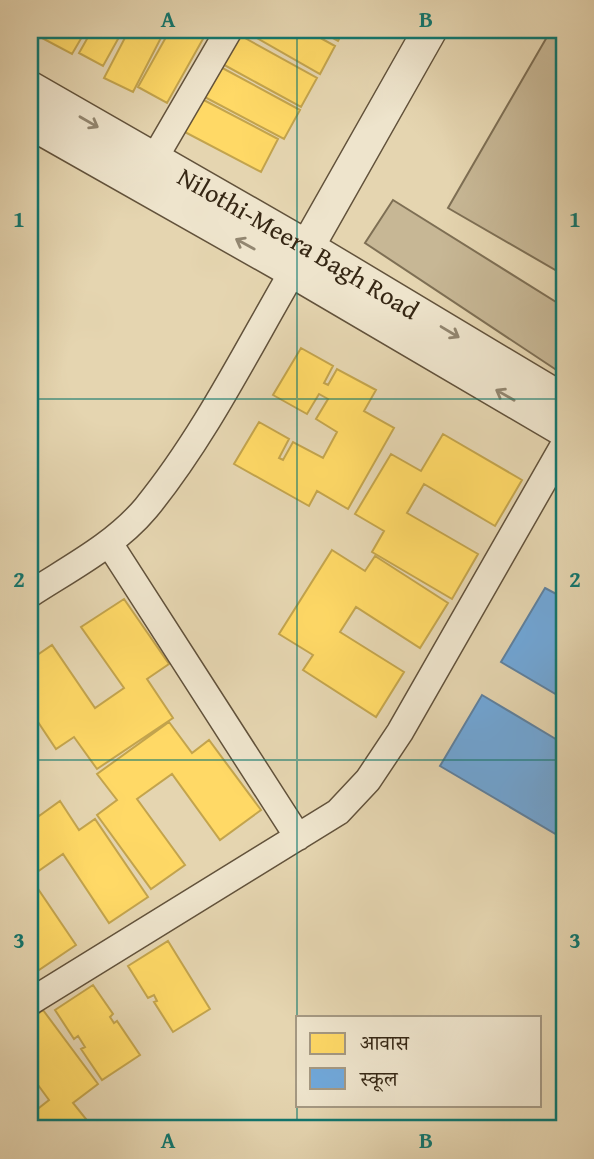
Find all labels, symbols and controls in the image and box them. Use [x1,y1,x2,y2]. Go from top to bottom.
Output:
text: A [161,2,176,35]
text: B [419,2,433,35]
one-way arrow [78,116,99,129]
street label: Nilothi-Meera Bagh Road [171,157,427,329]
text: 1 [13,202,25,235]
text: 1 [569,202,581,235]
one-way arrow [236,237,256,251]
one-way arrow [439,326,459,340]
one-way arrow [496,388,516,402]
text: 2 [13,562,25,595]
text: 2 [569,562,581,595]
text: 3 [13,923,25,956]
text: 3 [569,923,581,956]
legend [296,1016,542,1106]
text: आवास [360,1027,410,1058]
text: स्कूल [359,1063,399,1094]
text: A [161,1123,176,1156]
text: B [419,1123,433,1156]

